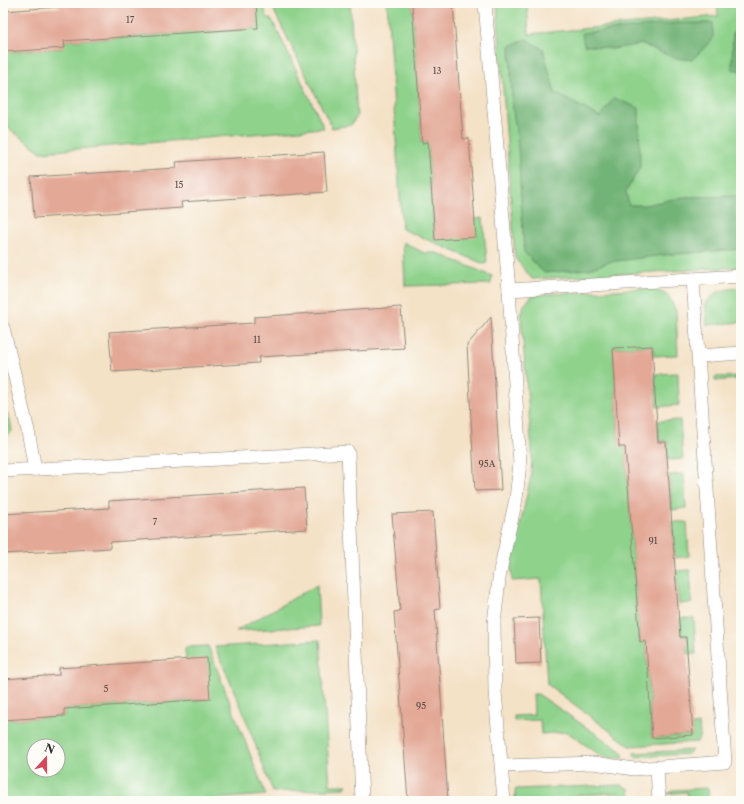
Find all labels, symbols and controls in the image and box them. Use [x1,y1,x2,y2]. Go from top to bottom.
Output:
house number: 17 [126,14,135,25]
house number: 13 [433,65,441,76]
house number: 15 [175,179,183,190]
house number: 11 [253,334,261,345]
house number: 95A [479,458,496,469]
house number: 7 [153,516,158,527]
house number: 91 [648,535,658,546]
house number: 5 [104,683,109,694]
house number: 95 [416,700,426,711]
north arrow [26,738,66,778]
text: N [43,740,57,757]

